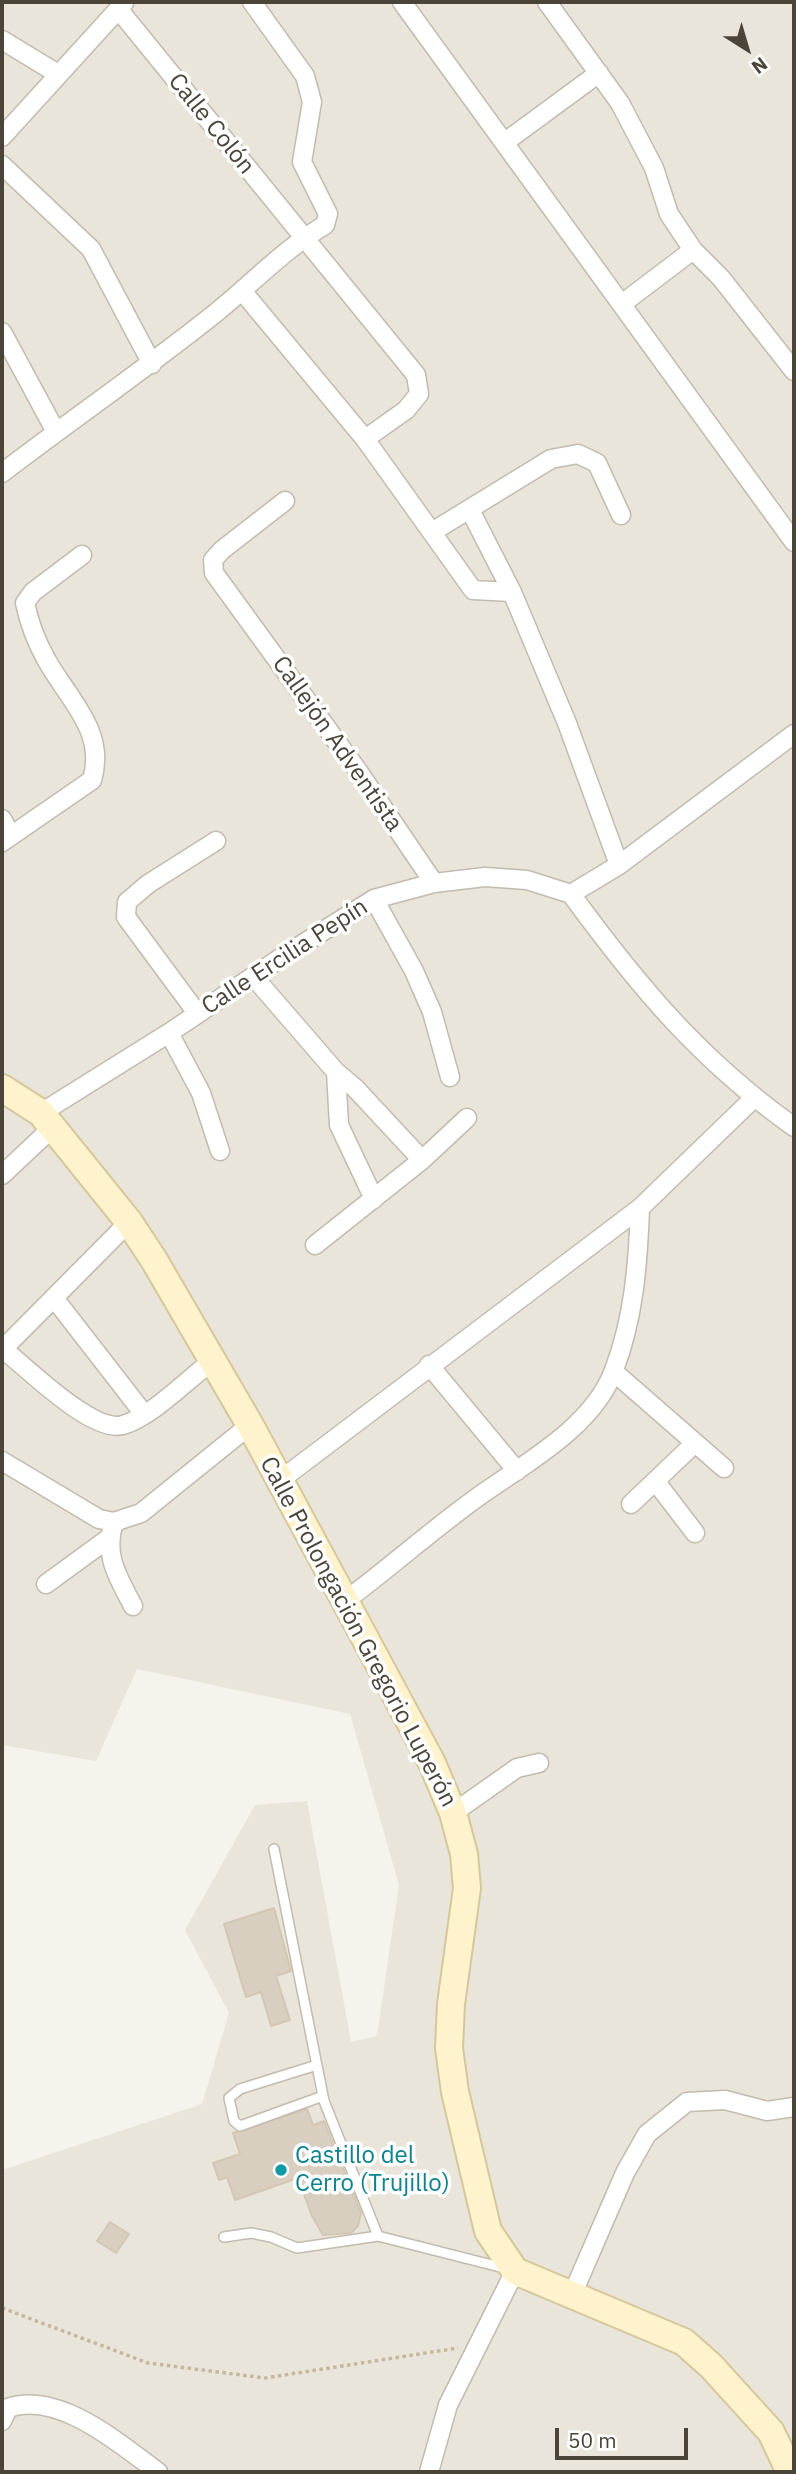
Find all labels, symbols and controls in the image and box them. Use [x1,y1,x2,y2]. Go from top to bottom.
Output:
north arrow [712,14,782,84]
text: N [747,52,772,79]
street label: Calle Colón [162,68,260,180]
street label: Callejón Adventista [266,651,408,837]
street label: Calle Ercilia Pepín [197,893,373,1021]
street label: Calle Prolongación Gregorio Luperón [253,1452,463,1812]
place label: Castillo del Cerro (Trujillo) [295,2142,450,2198]
marker: Castillo del Cerro (Trujillo) [273,2162,289,2178]
scale bar [558,2414,691,2458]
text: 50 m [568,2426,617,2454]

